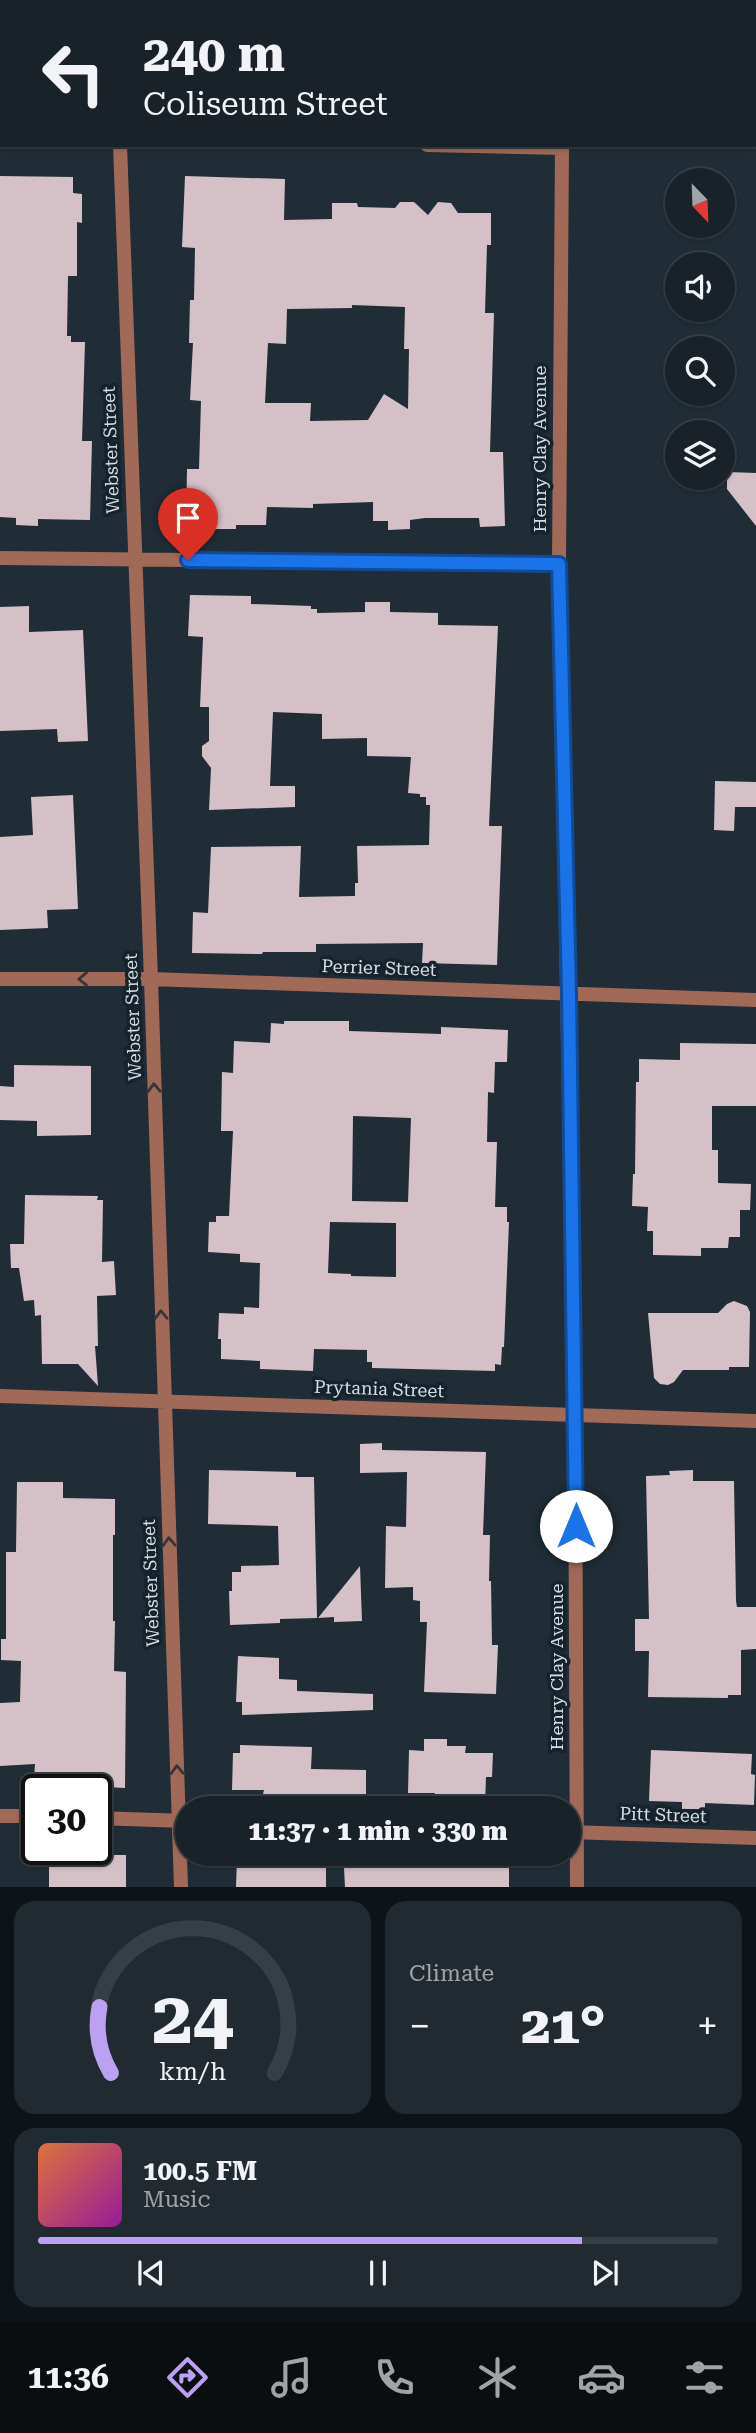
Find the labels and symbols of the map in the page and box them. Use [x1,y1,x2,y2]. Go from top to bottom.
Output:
north arrow [665,168,735,238]
street label: Henry Clay Avenue [529,366,550,532]
street label: Webster Street [98,386,123,514]
pin [158,488,218,560]
street label: Webster Street [120,953,145,1081]
street label: Perrier Street [321,955,437,980]
one-way arrow [77,971,88,987]
one-way arrow [147,1082,162,1093]
one-way arrow [154,1309,169,1320]
street label: Prytania Street [314,1376,445,1401]
position arrow [539,1489,613,1563]
street label: Webster Street [138,1519,163,1647]
one-way arrow [161,1537,176,1548]
street label: Henry Clay Avenue [546,1584,567,1750]
one-way arrow [169,1764,184,1775]
speed limit sign: 30 [21,1774,112,1865]
street label: Pitt Street [619,1802,707,1827]

